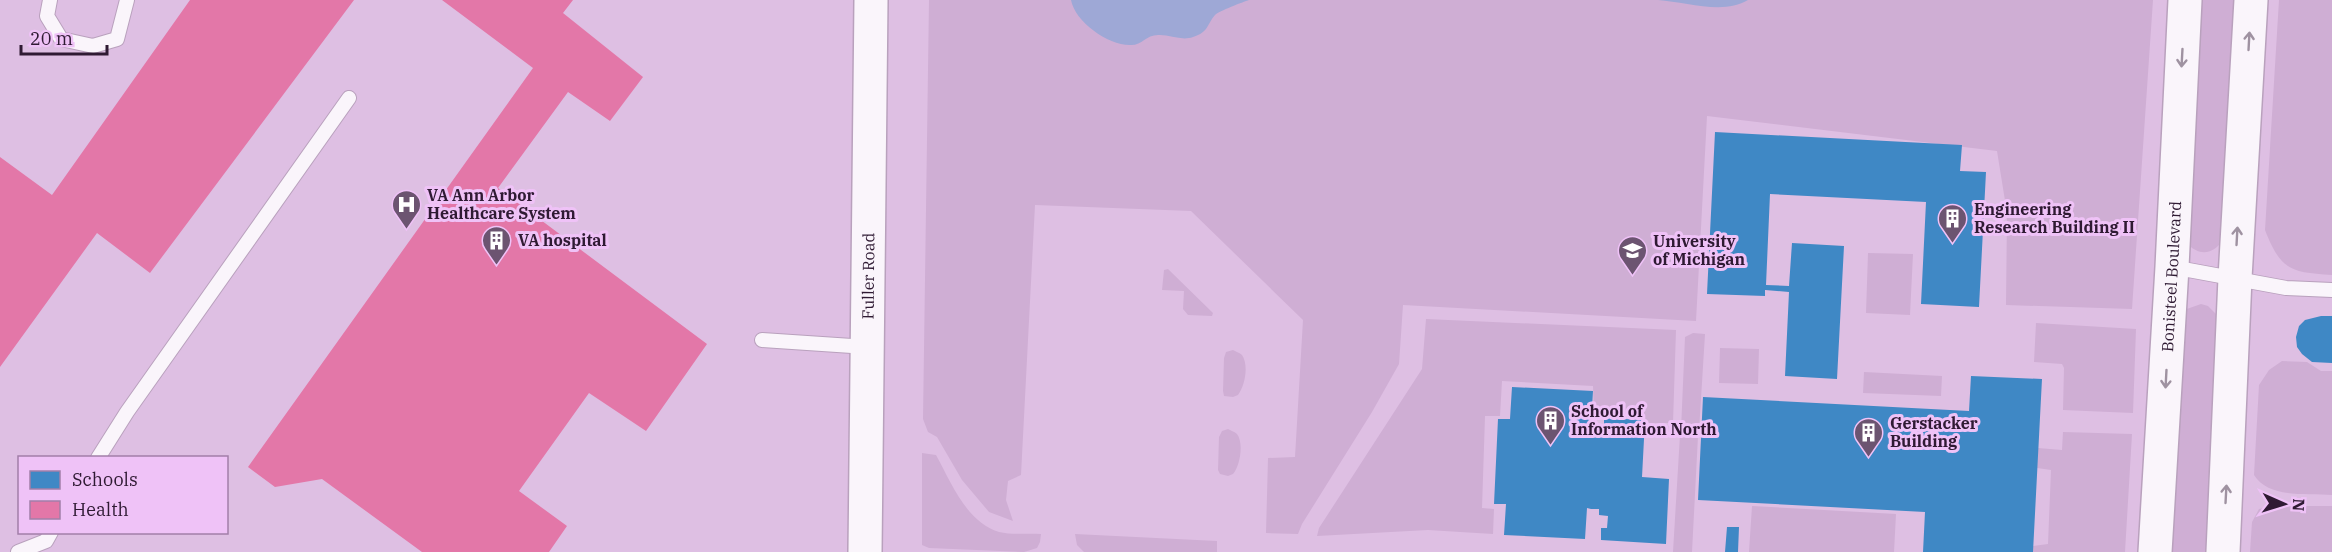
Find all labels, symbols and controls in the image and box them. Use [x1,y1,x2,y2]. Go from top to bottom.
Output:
scale bar [21,18,106,56]
text: 20 m [30,27,73,50]
one-way arrow [2243,32,2254,52]
one-way arrow [2177,48,2188,68]
place label: VA Ann Arbor Healthcare System [427,185,576,223]
hospital icon: VA Ann Arbor Healthcare System [390,188,422,230]
place label: Engineering Research Building II [1974,199,2135,237]
street label: Bonisteel Boulevard [2157,200,2185,352]
building icon: Engineering Research Building II [1937,202,1969,244]
building icon: VA hospital [481,224,513,266]
one-way arrow [2232,226,2243,246]
place label: VA hospital [518,230,607,250]
place label: University of Michigan [1653,231,1746,269]
street label: Fuller Road [858,232,878,319]
school or university icon: University of Michigan [1616,234,1648,276]
one-way arrow [2160,369,2171,388]
place label: School of Information North [1571,401,1717,439]
building icon: School of Information North [1534,404,1566,446]
place label: Gerstacker Building [1890,413,1978,451]
building icon: Gerstacker Building [1853,416,1885,458]
legend [18,456,228,534]
text: Schools [72,468,138,491]
north arrow [2254,474,2314,534]
one-way arrow [2221,484,2232,504]
text: Health [72,498,129,521]
text: N [2289,498,2309,512]

